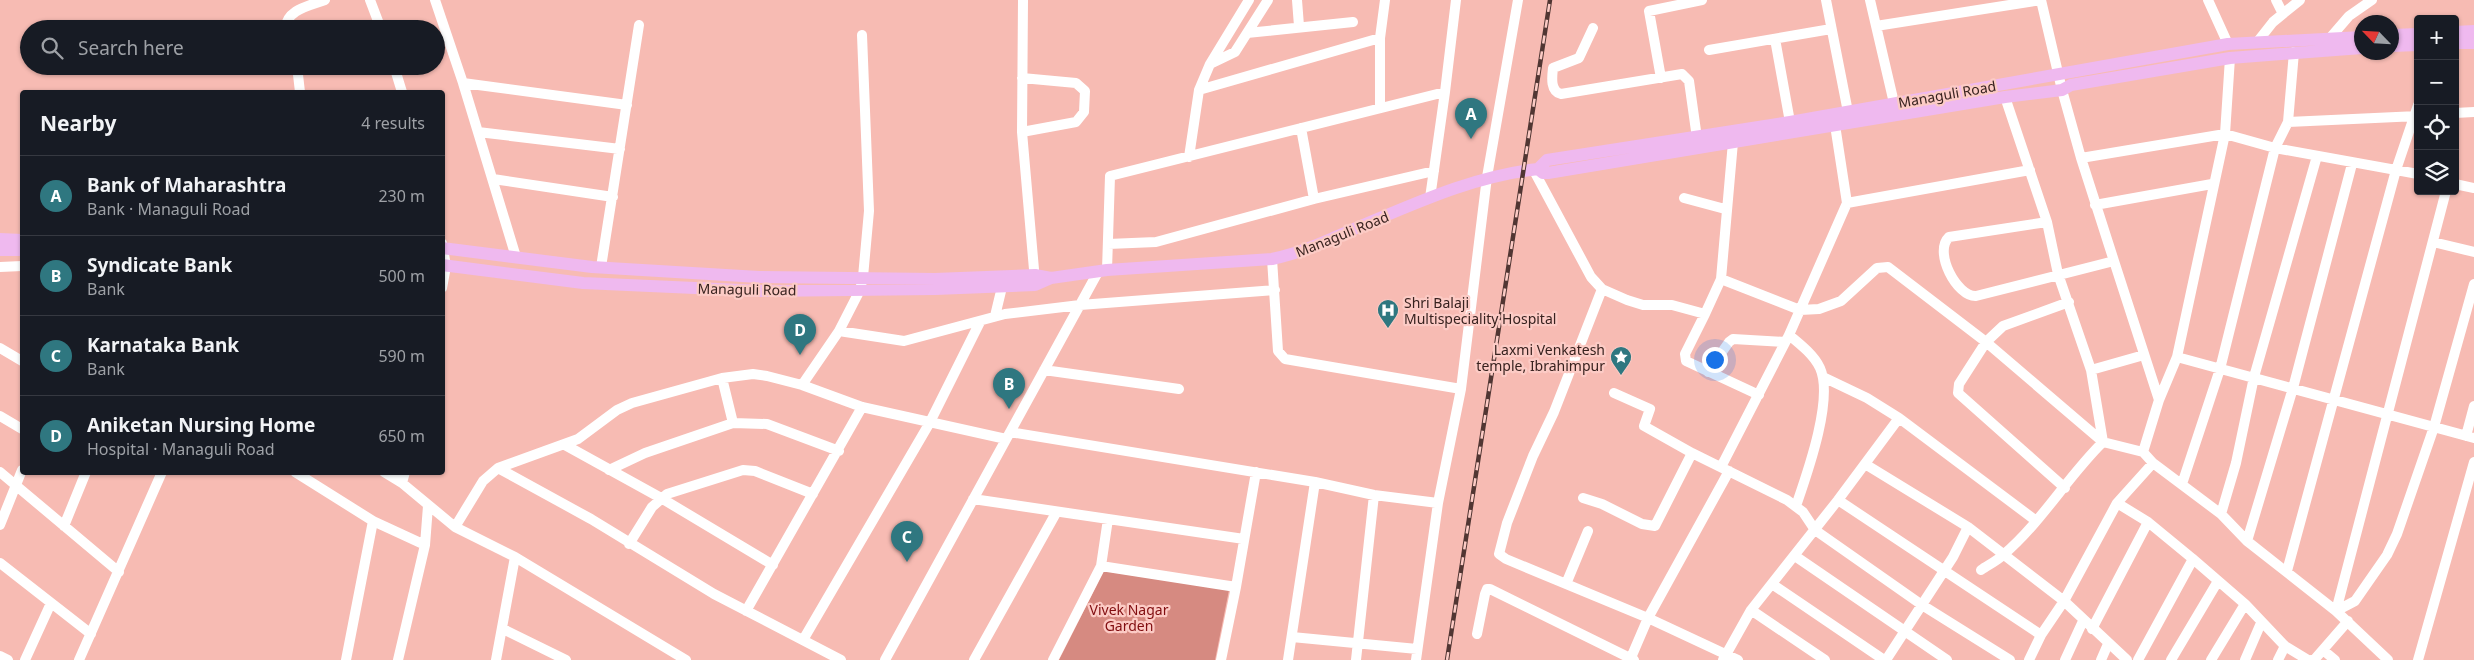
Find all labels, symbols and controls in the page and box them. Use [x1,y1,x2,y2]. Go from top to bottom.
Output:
north arrow [2354,15,2399,60]
map controls [2414,15,2459,195]
button: + [2414,15,2459,60]
search box [20,20,445,75]
icon: search [38,34,66,62]
text: Search here [78,35,184,61]
button: − [2414,60,2459,105]
street label: Managuli Road [1897,76,1997,112]
pin: A [1455,98,1487,139]
button: locate [2414,105,2459,150]
text: Nearby [40,109,116,137]
text: 4 results [361,112,425,134]
button: layers [2414,150,2459,195]
text: Bank of Maharashtra [87,172,286,198]
text: A [50,185,62,207]
text: 230 m [378,185,425,207]
text: Bank · Managuli Road [87,198,250,220]
street label: Managuli Road [1293,207,1391,261]
text: Syndicate Bank [87,252,232,278]
text: B [51,265,61,287]
text: 500 m [378,265,425,287]
text: Bank [87,278,125,300]
street label: Managuli Road [697,279,797,299]
place label: Shri Balaji Multispeciality Hospital [1404,293,1556,328]
hospital icon: Shri Balaji Multispeciality Hospital [1376,298,1400,329]
pin: D [784,314,816,355]
text: Karnataka Bank [87,332,239,358]
place label: Laxmi Venkatesh temple, Ibrahimpur [1476,340,1605,375]
text: C [51,345,61,367]
text: 590 m [378,345,425,367]
place icon: Laxmi Venkatesh temple, Ibrahimpur [1609,345,1633,376]
your location [1702,347,1728,373]
text: Bank [87,358,125,380]
pin: B [993,368,1025,409]
text: Aniketan Nursing Home [87,412,315,438]
text: D [50,425,62,447]
text: 650 m [378,425,425,447]
text: Hospital · Managuli Road [87,438,275,460]
pin: C [891,521,923,562]
park label: Vivek Nagar Garden [1090,600,1169,635]

